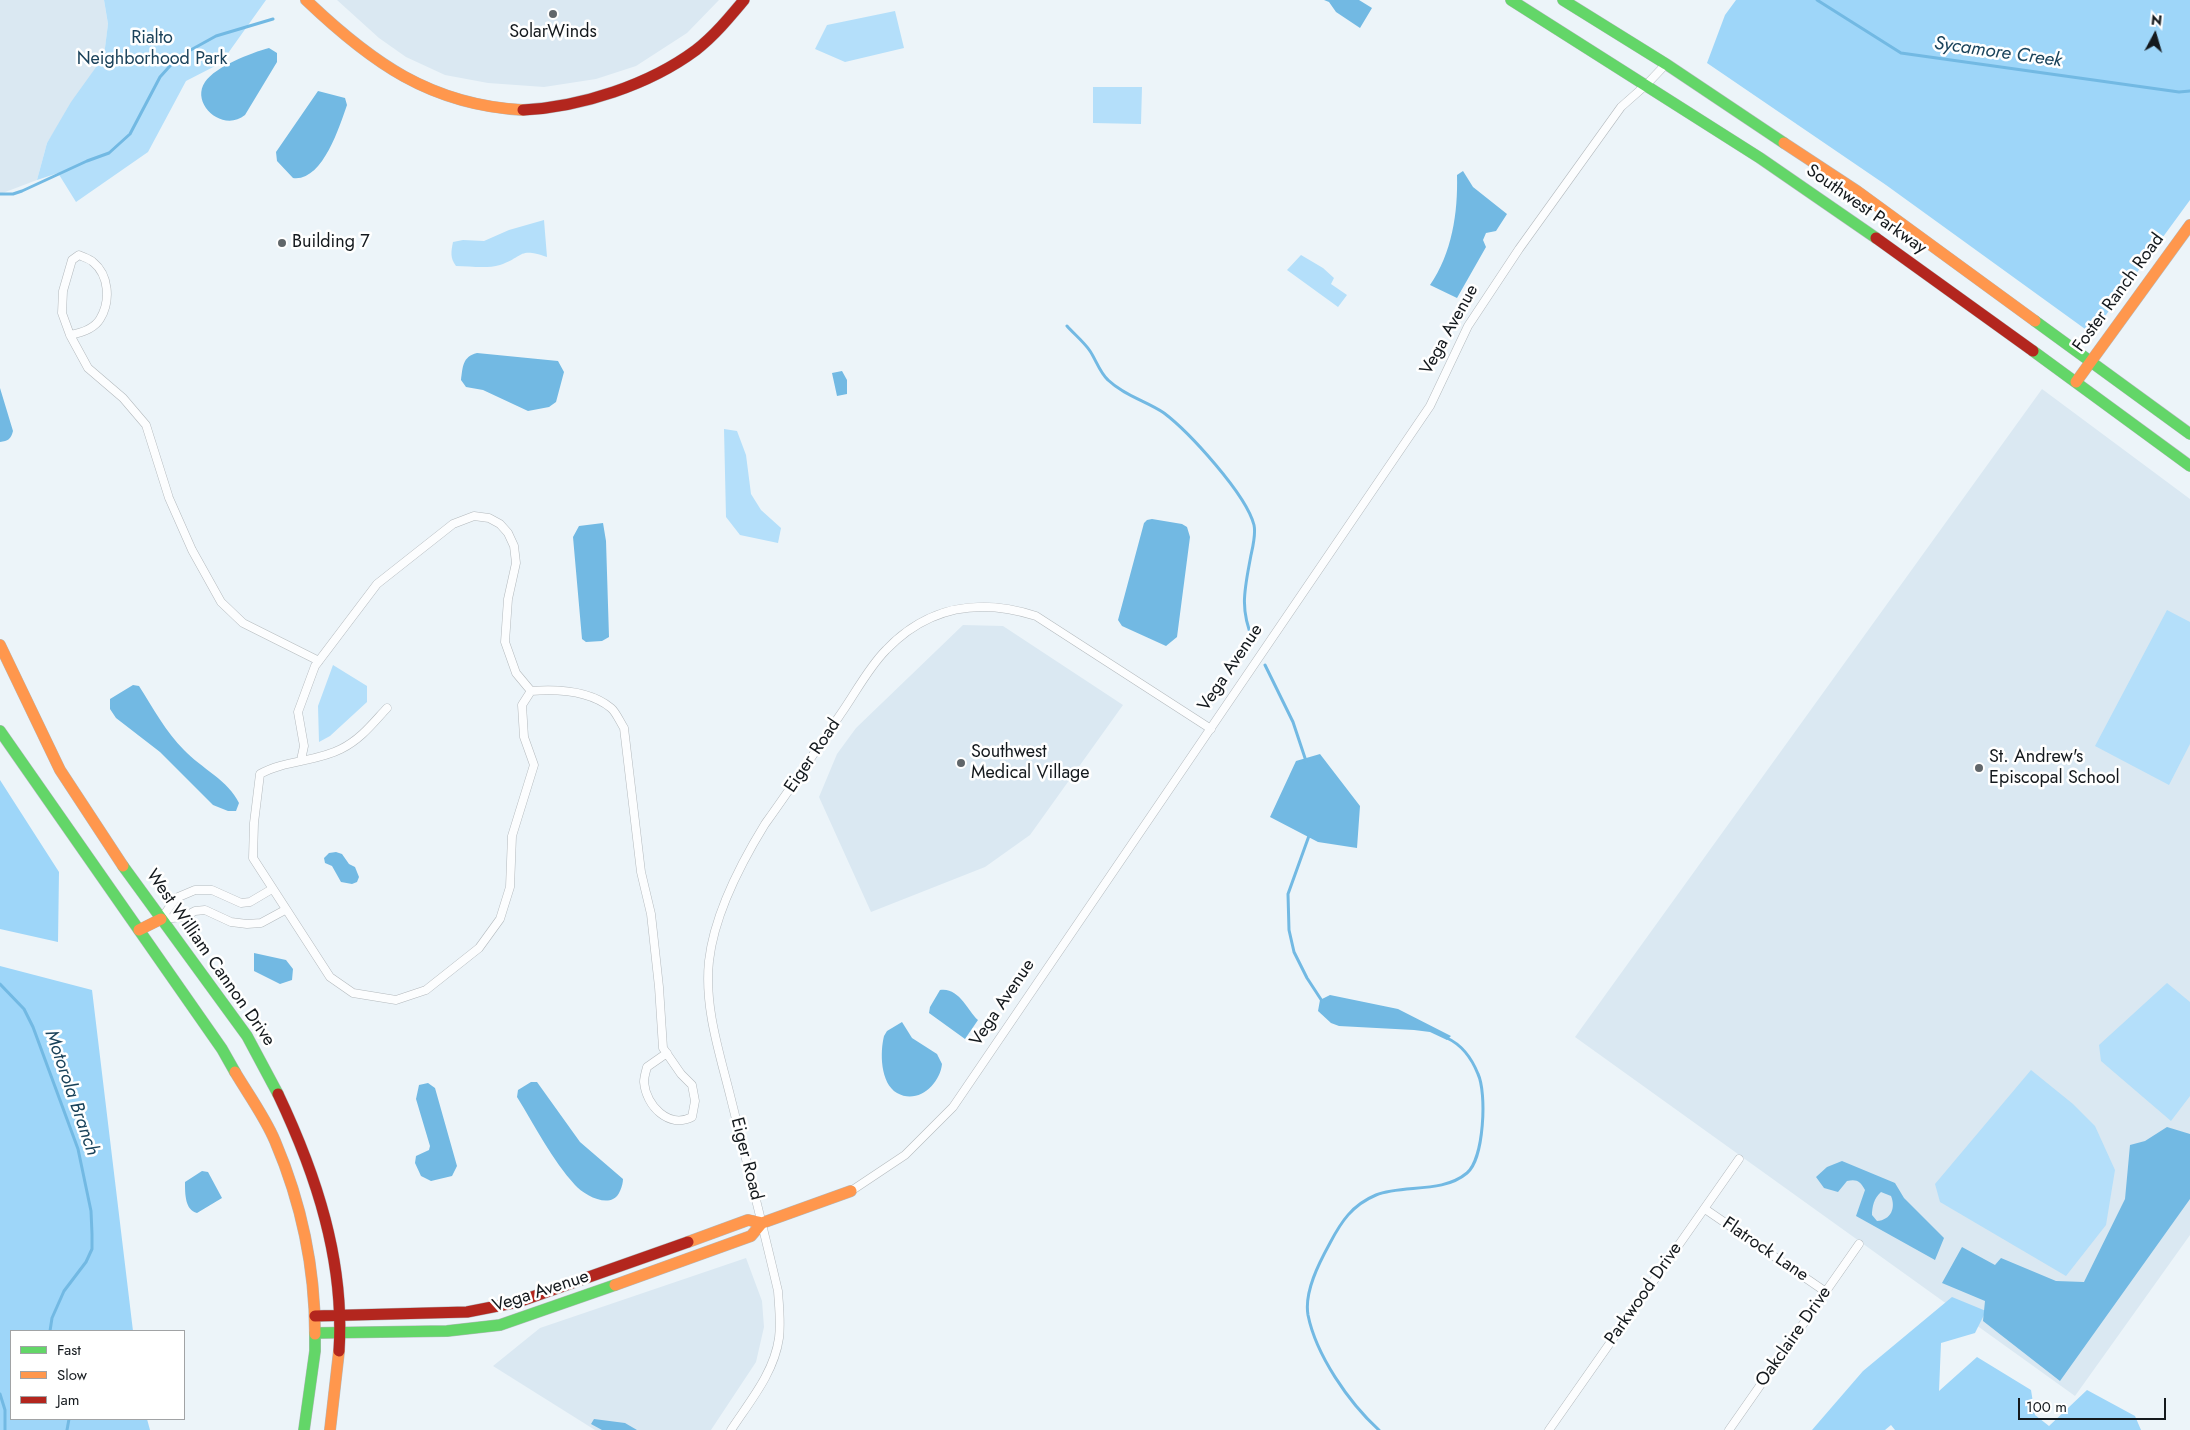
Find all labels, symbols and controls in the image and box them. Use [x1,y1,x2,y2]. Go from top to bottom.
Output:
marker: SolarWinds [547,8,559,20]
north arrow [2130,10,2180,60]
text: N [2150,10,2163,31]
place label: SolarWinds [509,22,597,44]
park label: Rialto Neighborhood Park [77,28,227,70]
water label: Sycamore Creek [1933,33,2063,73]
street label: Southwest Parkway [1802,160,1930,260]
street label: Foster Ranch Road [2069,230,2169,356]
place label: Building 7 [292,232,370,254]
marker: Building 7 [276,237,288,249]
street label: Vega Avenue [1416,281,1484,379]
street label: Vega Avenue [1194,620,1268,716]
street label: Eiger Road [780,715,846,797]
place label: Southwest Medical Village [971,742,1090,784]
place label: St. Andrew's Episcopal School [1989,747,2120,790]
marker: Southwest Medical Village [955,757,967,769]
marker: St. Andrew's Episcopal School [1973,762,1985,774]
street label: West William Cannon Drive [141,865,279,1051]
street label: Vega Avenue [966,955,1040,1051]
water label: Motorola Branch [39,1027,103,1159]
street label: Eiger Road [725,1115,767,1203]
street label: Flatrock Lane [1718,1213,1812,1287]
street label: Parkwood Drive [1601,1239,1687,1349]
street label: Vega Avenue [490,1266,592,1318]
street label: Oakclaire Drive [1752,1283,1836,1391]
legend [10,1330,185,1420]
text: Fast [57,1339,81,1361]
text: Slow [57,1364,87,1386]
scale bar [2020,1388,2168,1420]
text: Jam [57,1389,80,1411]
text: 100 m [2026,1396,2067,1418]

